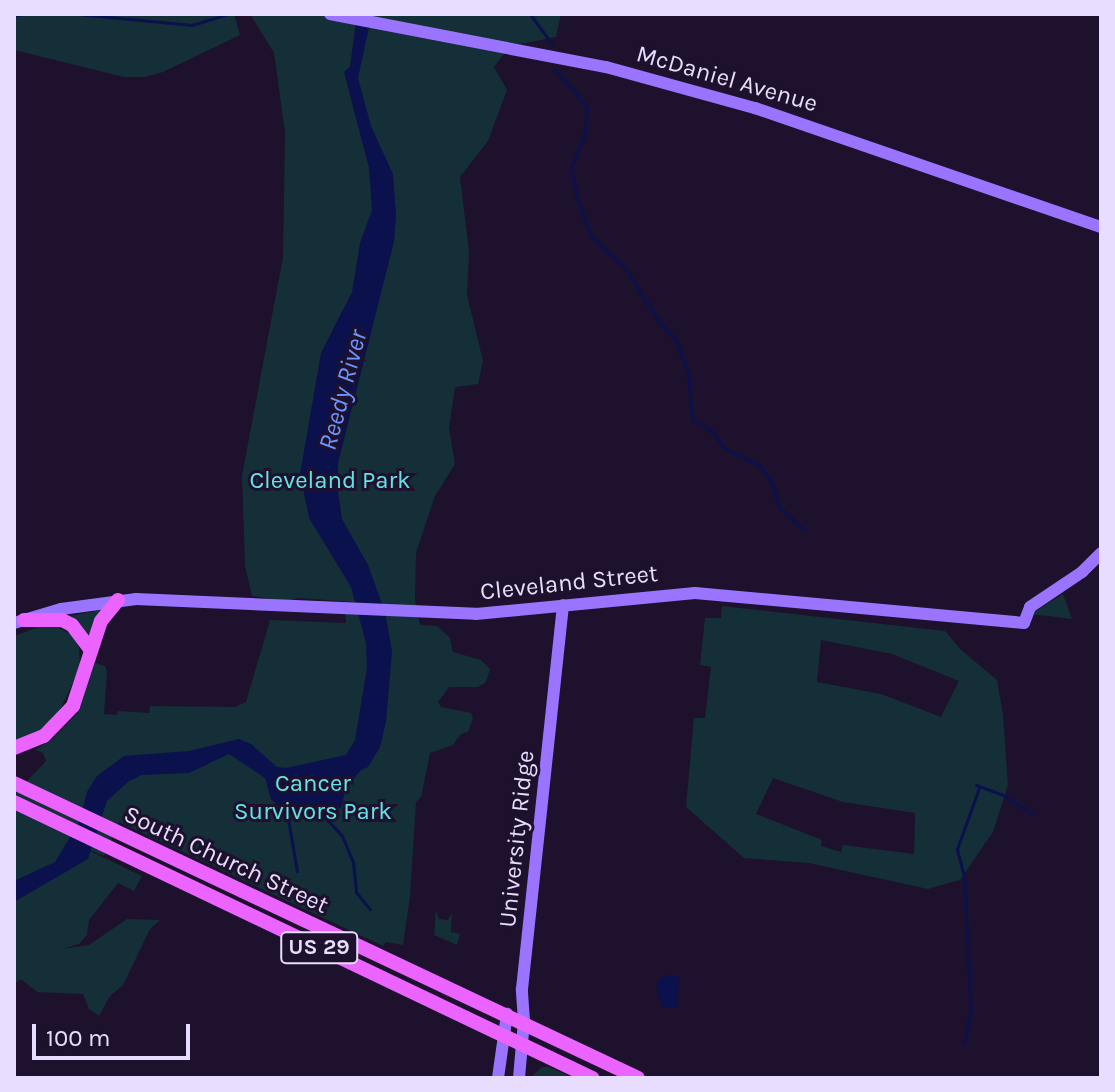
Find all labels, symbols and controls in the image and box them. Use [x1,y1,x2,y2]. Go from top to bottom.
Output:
street label: McDaniel Avenue [633,39,821,119]
water label: Reedy River [312,326,374,454]
park label: Cleveland Park [249,467,411,495]
street label: Cleveland Street [479,559,659,607]
street label: University Ridge [493,749,541,929]
park label: Cancer Survivors Park [234,770,392,826]
street label: South Church Street [119,800,333,920]
road number: US 29 [279,930,359,966]
scale bar [36,1008,194,1058]
text: 100 m [46,1024,111,1052]

